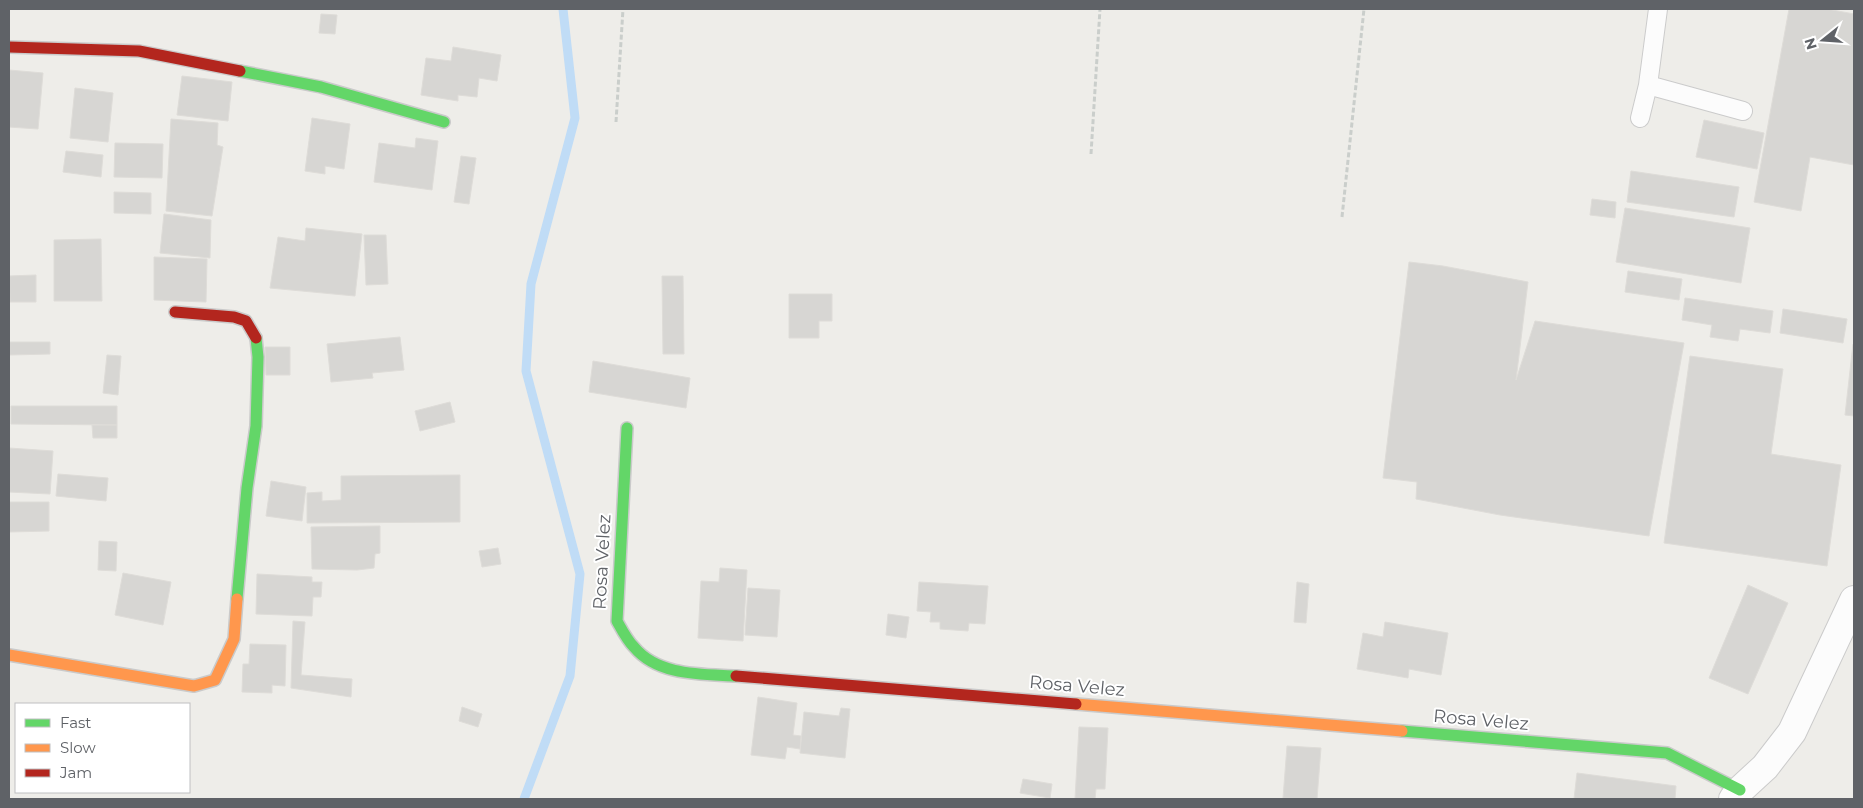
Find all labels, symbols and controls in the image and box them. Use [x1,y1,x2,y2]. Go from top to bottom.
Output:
north arrow [1798,15,1848,65]
text: N [1800,36,1821,52]
street label: Rosa Velez [589,514,615,610]
street label: Rosa Velez [1028,671,1126,701]
legend [15,703,190,793]
street label: Rosa Velez [1432,705,1530,735]
text: Fast [60,713,91,732]
text: Slow [60,738,96,757]
text: Jam [59,763,92,782]

